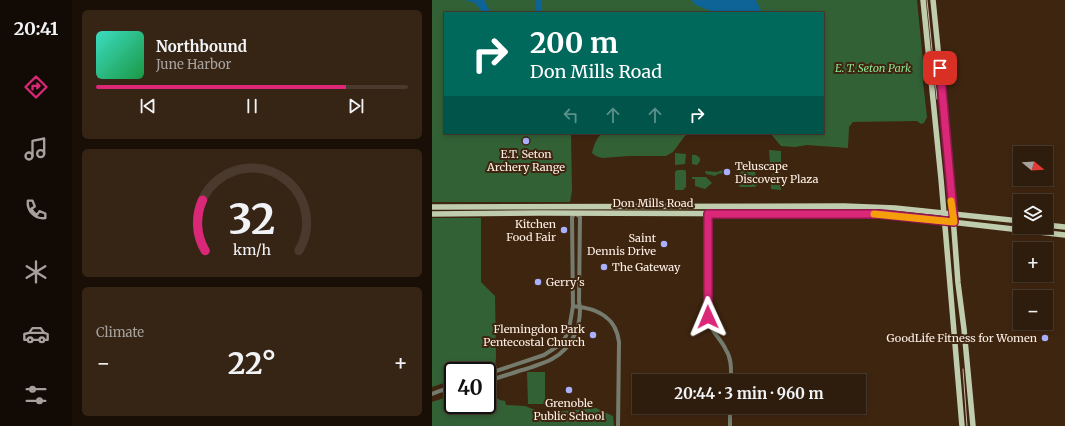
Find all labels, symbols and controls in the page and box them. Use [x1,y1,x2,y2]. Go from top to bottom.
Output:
text: 20:41 [14,17,58,40]
text: 200 m [530,25,618,61]
icon: right [464,28,516,80]
text: Northbound [156,37,247,56]
pin [923,51,957,85]
text: June Harbor [156,56,231,73]
icon: arrive [929,57,951,79]
text: Don Mills Road [530,60,662,83]
park label: E. T. Seton Park [835,61,911,75]
icon: directions [22,73,50,101]
icon: previous [137,95,159,117]
icon: pause [241,95,263,117]
icon: next [345,95,367,117]
icon: left [560,104,582,126]
icon: ahead [602,104,624,126]
icon: ahead [644,104,666,126]
icon: right [686,104,708,126]
icon: music [22,135,50,163]
marker: E.T. Seton Archery Range [521,136,531,146]
north arrow [1013,146,1053,186]
map controls [1013,146,1053,330]
place label: E.T. Seton Archery Range [486,147,565,174]
place label: Teluscape Discovery Plaza [735,159,819,186]
marker: Teluscape Discovery Plaza [722,167,732,177]
text: 32 [228,193,276,245]
button: layers [1013,194,1053,234]
icon: phone [22,196,50,224]
street label: Don Mills Road [613,196,694,210]
place label: Kitchen Food Fair [506,217,557,244]
marker: Kitchen Food Fair [559,225,569,235]
place label: Saint Dennis Drive [587,231,657,258]
marker: Saint Dennis Drive [659,239,669,249]
text: km/h [233,241,271,259]
button: + [1013,242,1053,282]
icon: climate [22,258,50,286]
place label: The Gateway [612,260,681,274]
marker: The Gateway [599,262,609,272]
place label: Gerry's [546,275,585,289]
marker: Gerry's [533,277,543,287]
button: − [1013,290,1053,330]
position arrow [687,296,729,338]
icon: car [22,320,50,348]
place label: Flemingdon Park Pentecostal Church [483,322,586,349]
text: Climate [96,324,144,341]
marker: Flemingdon Park Pentecostal Church [588,330,598,340]
place label: GoodLife Fitness for Women [886,331,1038,345]
marker: GoodLife Fitness for Women [1040,333,1050,343]
text: 22° [228,344,276,382]
text: − [96,349,111,377]
text: + [393,349,408,377]
speed limit sign: 40 [444,362,496,414]
icon: filters [22,381,50,409]
text: 20:44 · 3 min · 960 m [674,384,824,403]
marker: Grenoble Public School [564,385,574,395]
place label: Grenoble Public School [533,396,605,423]

